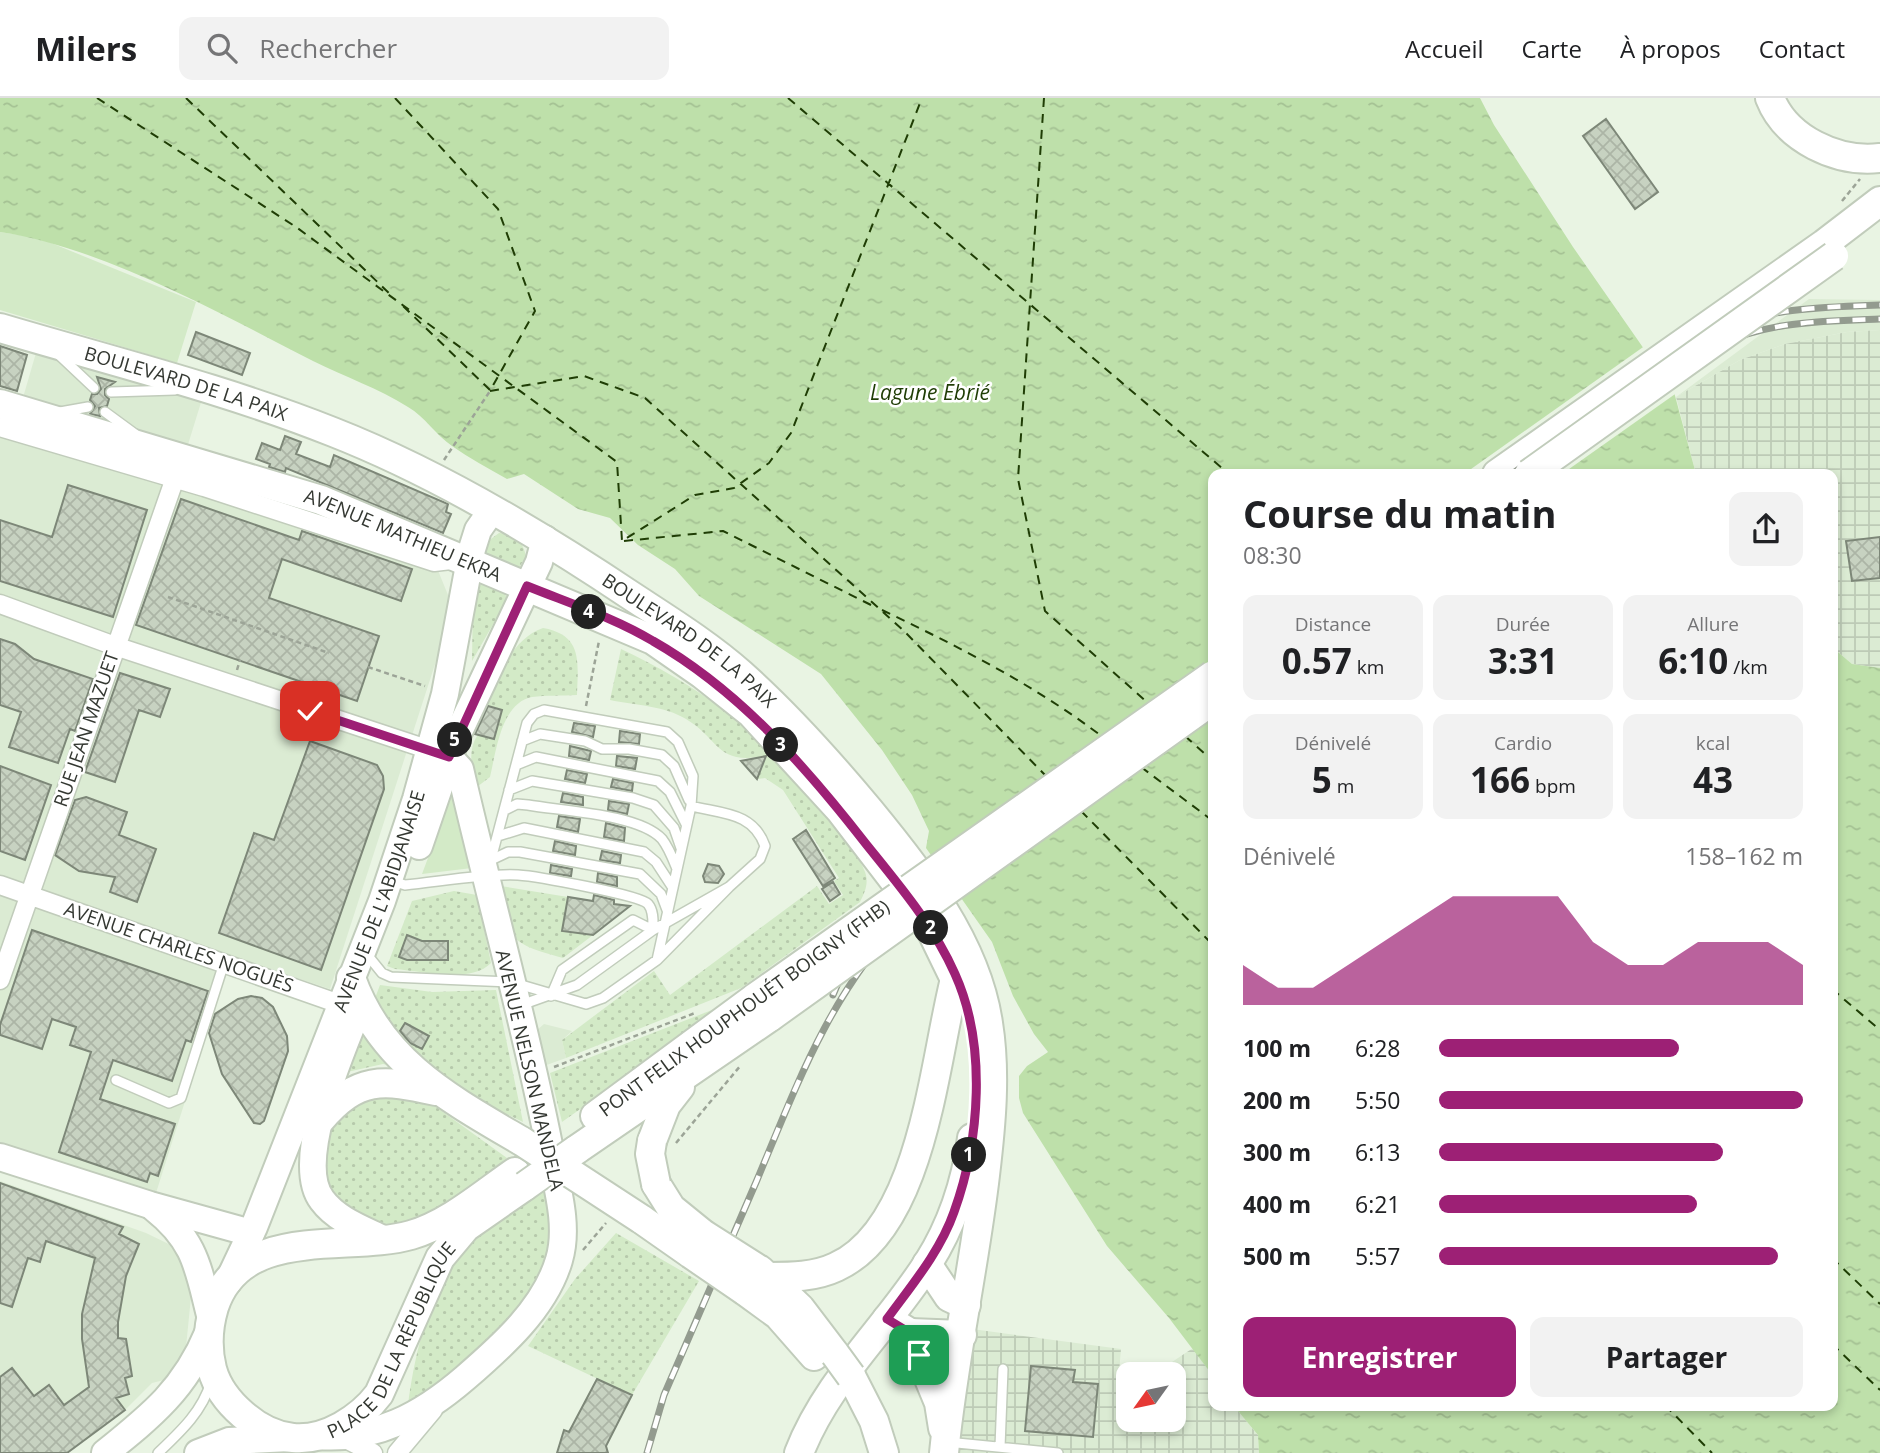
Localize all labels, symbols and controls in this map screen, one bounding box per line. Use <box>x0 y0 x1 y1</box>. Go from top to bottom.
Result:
search box <box>179 17 669 80</box>
text: Milers <box>35 26 137 71</box>
icon: search <box>203 29 241 67</box>
text: Rechercher <box>259 30 397 66</box>
text: Accueil <box>1405 32 1484 65</box>
text: Carte <box>1522 32 1582 65</box>
text: À propos <box>1620 32 1721 65</box>
text: Contact <box>1759 32 1845 65</box>
street label: BOULEVARD DE LA PAIX <box>81 340 291 427</box>
water label: Lagune Ébrié <box>870 378 991 406</box>
street label: AVENUE MATHIEU EKRA <box>301 483 506 588</box>
text: Course du matin <box>1243 487 1556 539</box>
button: share <box>1729 492 1803 566</box>
text: 08:30 <box>1243 539 1302 571</box>
street label: BOULEVARD DE LA PAIX <box>597 567 782 713</box>
pin: 4 <box>572 594 606 630</box>
text: 4 <box>583 598 594 624</box>
text: Distance <box>1295 611 1371 637</box>
text: Durée <box>1496 611 1550 637</box>
text: Allure <box>1687 611 1739 637</box>
text: 0.57 <box>1282 637 1352 684</box>
text: 3:31 <box>1488 637 1558 684</box>
text: 6:10 <box>1658 637 1728 684</box>
street label: RUE JEAN MAZUET <box>47 647 125 810</box>
text: km <box>1352 654 1384 680</box>
text: /km <box>1728 654 1768 680</box>
pin <box>280 681 340 741</box>
icon: check <box>291 692 329 730</box>
pin: 5 <box>438 722 472 758</box>
text: 5 <box>449 726 460 752</box>
pin: 3 <box>764 728 798 762</box>
text: Dénivelé <box>1295 730 1371 756</box>
text: Cardio <box>1494 730 1552 756</box>
text: kcal <box>1696 730 1730 756</box>
text: 3 <box>775 731 786 757</box>
text: 5 <box>1312 756 1332 803</box>
text: 166 <box>1470 756 1530 803</box>
text: 43 <box>1693 756 1733 803</box>
text: m <box>1332 773 1354 799</box>
text: bpm <box>1530 773 1576 799</box>
street label: AVENUE DE L'ABIDJANAISE <box>327 787 431 1016</box>
text: Dénivelé <box>1243 840 1336 872</box>
text: 158–162 m <box>1685 840 1803 872</box>
street label: PONT FELIX HOUPHOUÉT BOIGNY (FHB) <box>593 894 895 1122</box>
street label: AVENUE CHARLES NOGUÈS <box>61 896 297 998</box>
pin: 2 <box>914 910 948 946</box>
text: 2 <box>925 914 936 940</box>
street label: AVENUE NELSON MANDELA <box>490 947 570 1193</box>
text: 100 m <box>1243 1032 1311 1064</box>
text: 6:28 <box>1355 1032 1401 1064</box>
text: 200 m <box>1243 1084 1311 1116</box>
text: 5:50 <box>1355 1084 1401 1116</box>
text: 300 m <box>1243 1136 1311 1168</box>
text: 6:13 <box>1355 1136 1401 1168</box>
pin: 1 <box>951 1138 986 1172</box>
text: 1 <box>963 1141 974 1167</box>
text: 400 m <box>1243 1188 1311 1220</box>
text: 6:21 <box>1355 1188 1401 1220</box>
street label: PLACE DE LA RÉPUBLIQUE <box>323 1236 461 1444</box>
text: 500 m <box>1243 1240 1311 1272</box>
text: 5:57 <box>1355 1240 1401 1272</box>
button: Enregistrer <box>1243 1317 1516 1397</box>
button: Partager <box>1530 1317 1803 1397</box>
pin <box>889 1325 949 1385</box>
icon: arrive <box>900 1336 938 1374</box>
north arrow <box>1116 1362 1186 1432</box>
map controls <box>1116 1362 1186 1432</box>

